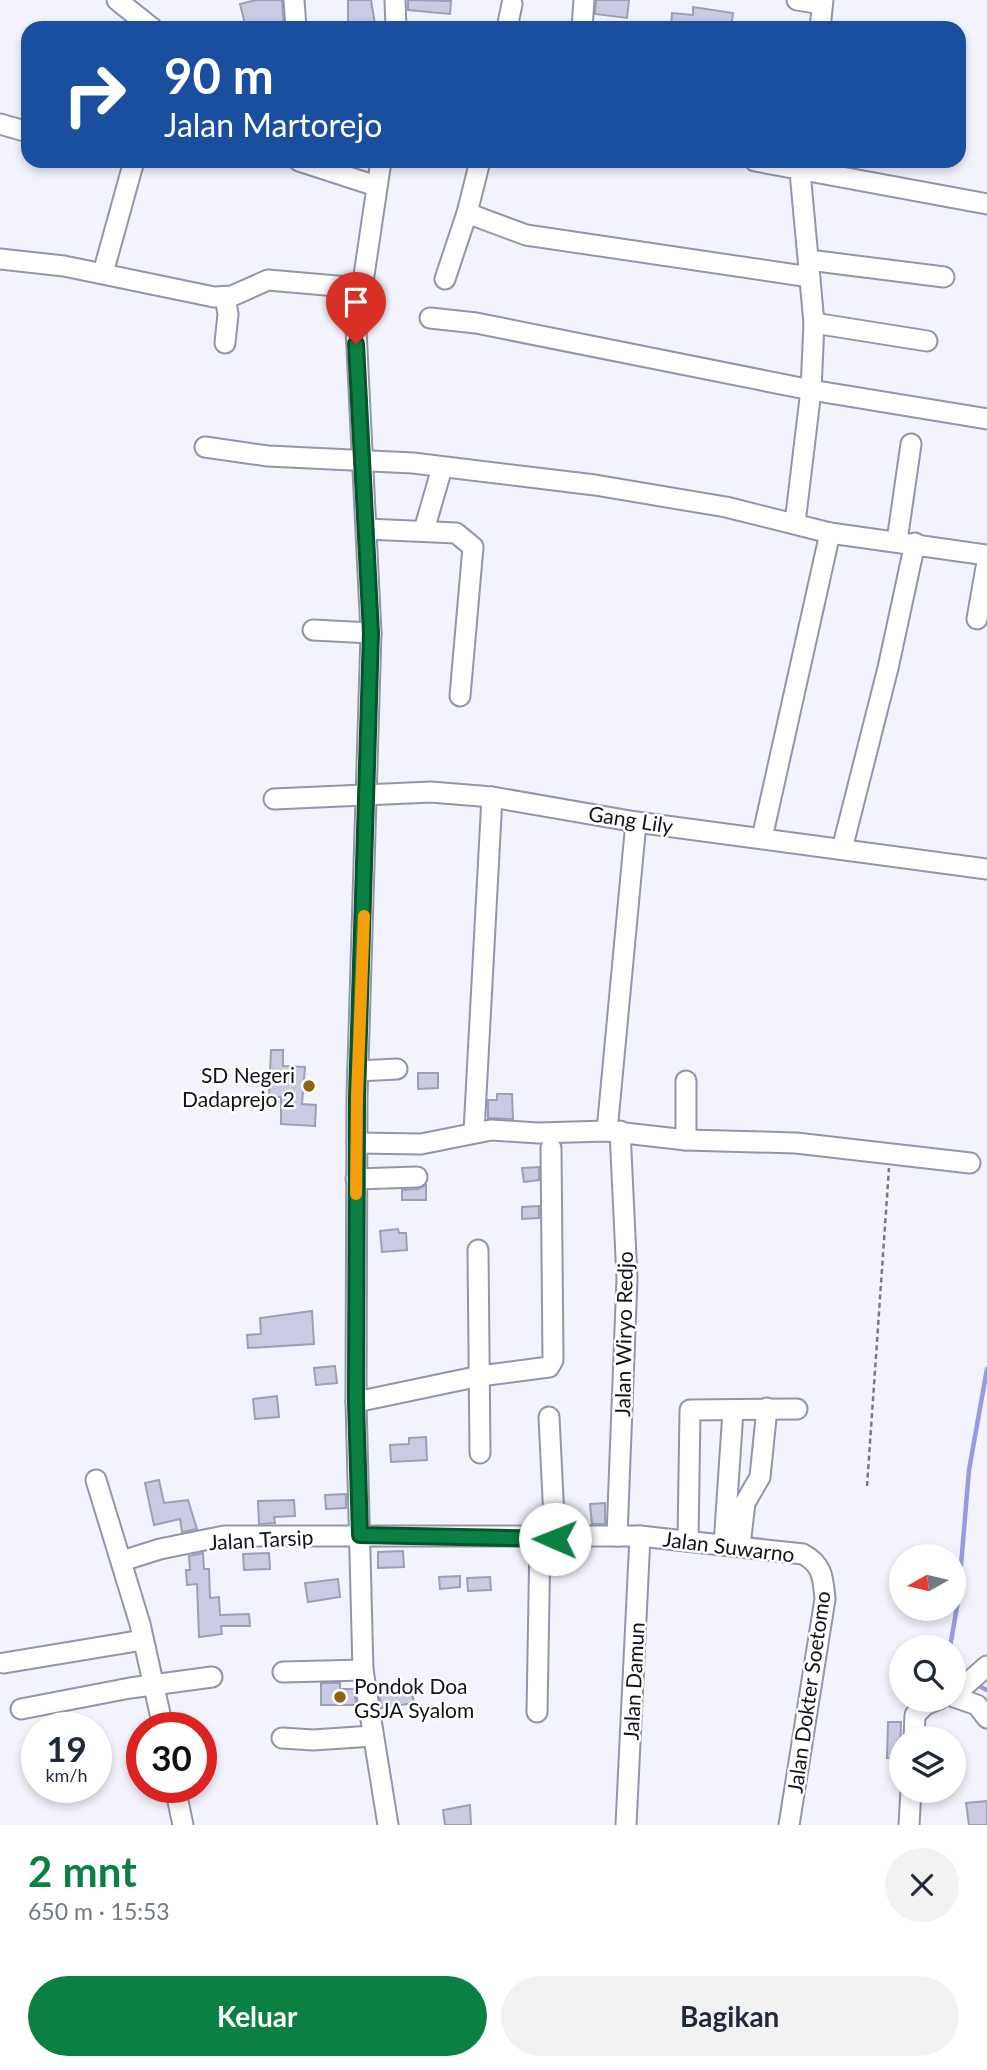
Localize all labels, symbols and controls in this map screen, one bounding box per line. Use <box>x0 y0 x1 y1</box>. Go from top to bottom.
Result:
text: 90 m <box>164 46 274 104</box>
icon: right <box>49 49 140 140</box>
text: Jalan Martorejo <box>164 105 382 144</box>
pin <box>326 272 386 344</box>
icon: arrive <box>337 283 375 321</box>
street label: Gang Lily <box>587 800 675 838</box>
place label: SD Negeri Dadaprejo 2 <box>182 1062 295 1111</box>
marker: SD Negeri Dadaprejo 2 <box>301 1078 317 1094</box>
street label: Jalan Wiryo Redjo <box>609 1251 637 1417</box>
position arrow <box>518 1502 592 1576</box>
street label: Jalan Tarsip <box>208 1524 314 1554</box>
street label: Jalan Suwarno <box>662 1526 796 1566</box>
north arrow <box>889 1544 966 1620</box>
map controls <box>889 1544 966 1803</box>
street label: Jalan Dokter Soetomo <box>781 1589 835 1795</box>
street label: Jalan Damun <box>617 1621 649 1741</box>
button: search <box>889 1635 966 1712</box>
place label: Pondok Doa GSJA Syalom <box>354 1673 474 1722</box>
marker: Pondok Doa GSJA Syalom <box>332 1689 348 1705</box>
speed limit sign: 30 <box>126 1712 217 1803</box>
button: layers <box>889 1726 966 1803</box>
text: 19 <box>46 1727 87 1769</box>
text: km/h <box>45 1764 88 1786</box>
text: 2 mnt <box>28 1846 137 1896</box>
button: close <box>885 1848 959 1922</box>
text: 650 m · 15:53 <box>28 1897 170 1925</box>
button: Keluar <box>28 1976 487 2056</box>
button: Bagikan <box>501 1976 959 2056</box>

